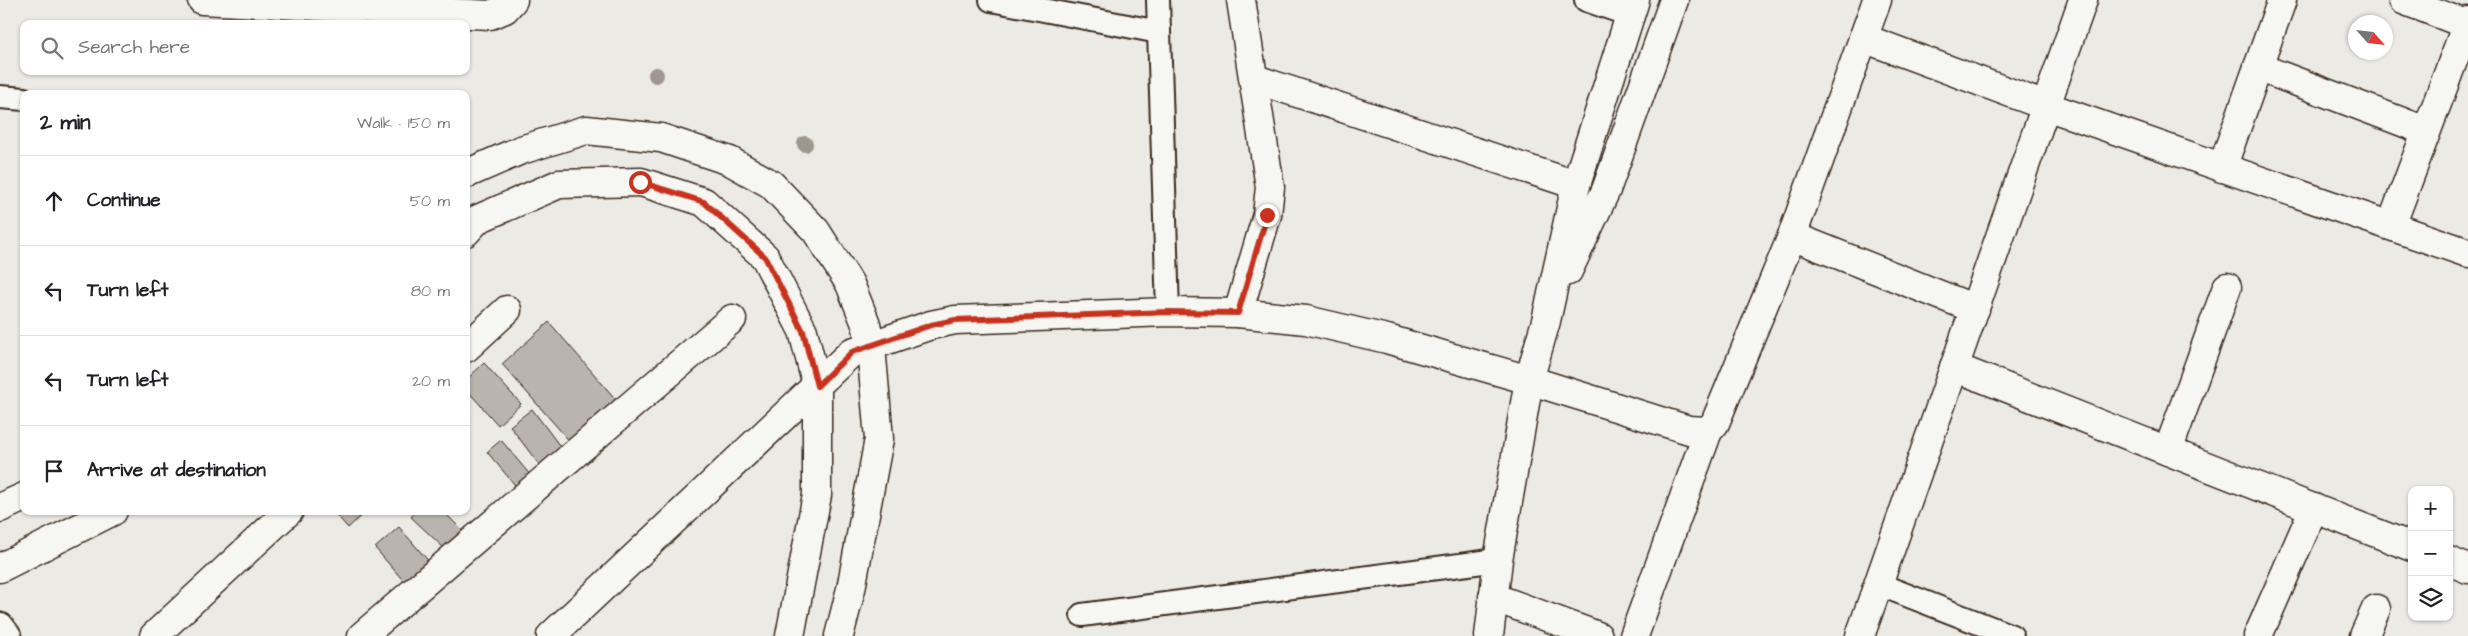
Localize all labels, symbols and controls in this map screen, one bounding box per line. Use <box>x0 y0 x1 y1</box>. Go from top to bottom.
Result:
north arrow <box>2348 15 2393 60</box>
search box <box>20 20 470 75</box>
icon: search <box>38 34 66 62</box>
text: Search here <box>78 34 190 61</box>
text: 2 min <box>40 108 90 137</box>
text: Walk · 150 m <box>357 112 450 134</box>
route start <box>629 171 652 194</box>
icon: ahead <box>40 187 68 215</box>
text: Continue <box>87 187 161 214</box>
text: 50 m <box>410 190 450 212</box>
route end <box>1256 204 1279 227</box>
icon: left <box>40 277 68 305</box>
text: Turn left <box>87 277 168 304</box>
text: 80 m <box>411 280 450 302</box>
icon: left <box>40 367 68 395</box>
text: Turn left <box>87 367 168 394</box>
text: 20 m <box>412 370 450 392</box>
icon: arrive <box>40 457 68 485</box>
text: Arrive at destination <box>87 457 266 484</box>
map controls <box>2408 486 2453 621</box>
button: + <box>2408 486 2453 531</box>
button: − <box>2408 531 2453 576</box>
button: layers <box>2408 576 2453 621</box>

